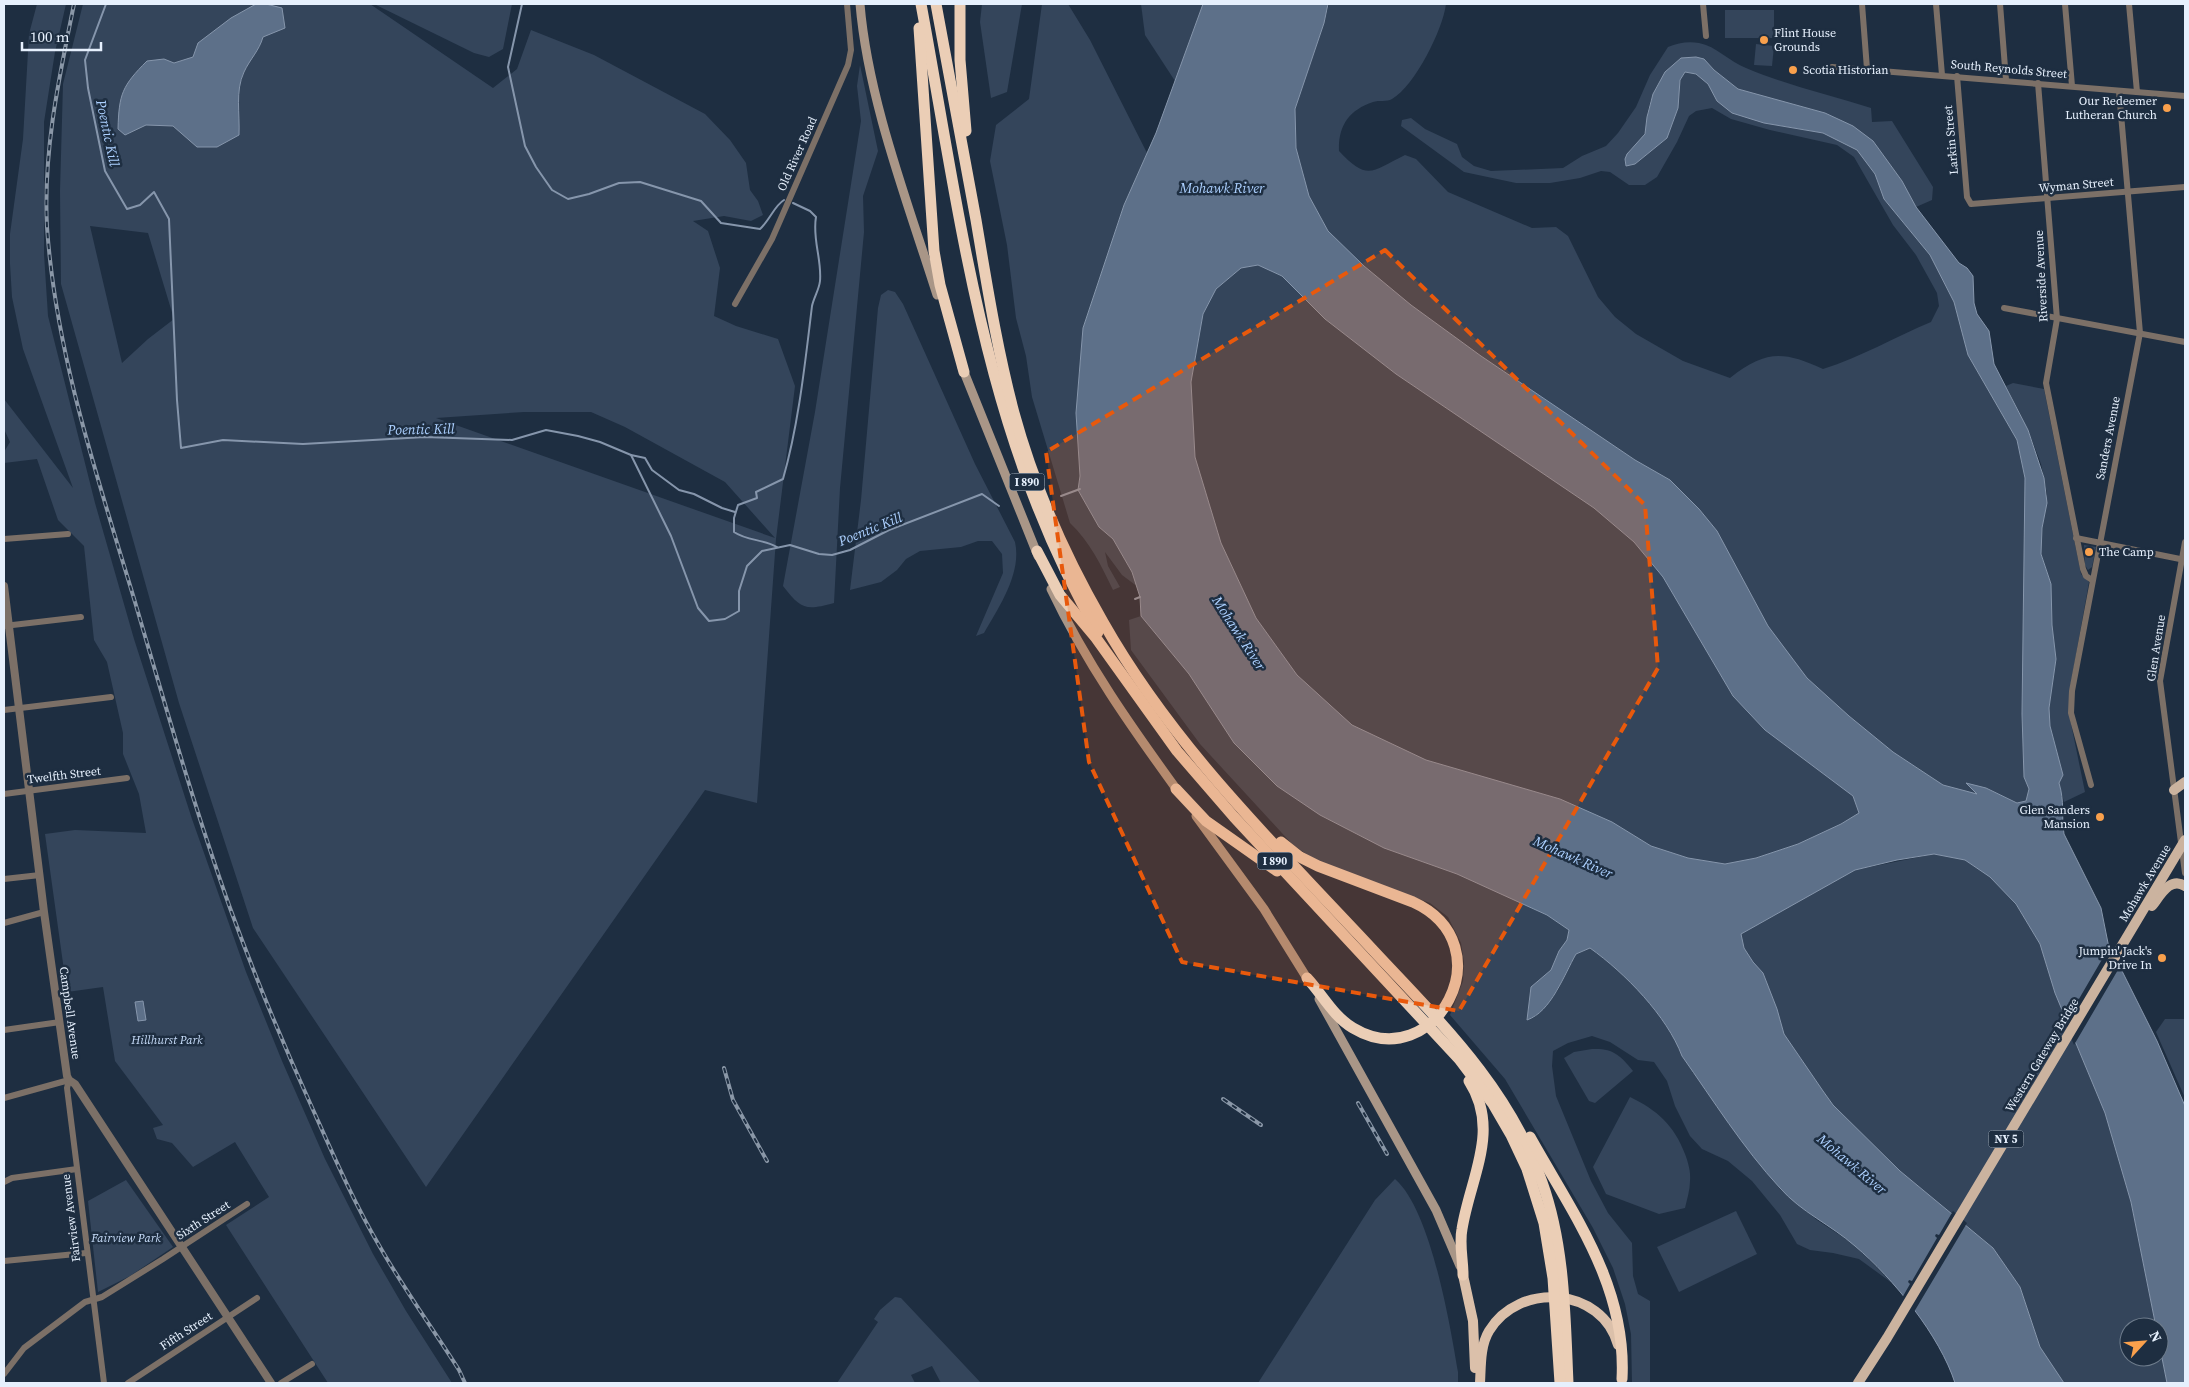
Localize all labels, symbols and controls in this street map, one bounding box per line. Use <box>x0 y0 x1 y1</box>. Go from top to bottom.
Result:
scale bar <box>22 20 101 52</box>
place label: Flint House Grounds <box>1774 25 1836 55</box>
text: 100 m <box>30 26 70 47</box>
marker: Flint House Grounds <box>1758 34 1770 46</box>
street label: South Reynolds Street <box>1950 56 2068 82</box>
place label: Scotia Historian <box>1803 62 1889 78</box>
marker: Scotia Historian <box>1787 64 1799 76</box>
place label: Our Redeemer Lutheran Church <box>2065 93 2157 123</box>
water label: Poentic Kill <box>91 97 125 168</box>
marker: Our Redeemer Lutheran Church <box>2161 102 2173 114</box>
street label: Larkin Street <box>1940 105 1962 175</box>
street label: Old River Road <box>773 114 821 194</box>
street label: Wyman Street <box>2038 174 2114 196</box>
water label: Mohawk River <box>1179 178 1265 198</box>
street label: Riverside Avenue <box>2031 230 2051 322</box>
street label: Sanders Avenue <box>2092 395 2124 481</box>
water label: Poentic Kill <box>386 418 455 440</box>
road number: I 890 <box>1010 474 1044 491</box>
water label: Poentic Kill <box>834 507 905 551</box>
place label: The Camp <box>2099 544 2154 560</box>
marker: The Camp <box>2083 546 2095 558</box>
water label: Mohawk River <box>1207 591 1271 674</box>
street label: Glen Avenue <box>2143 613 2169 683</box>
street label: Twelfth Street <box>26 763 102 787</box>
place label: Glen Sanders Mansion <box>2019 802 2090 832</box>
marker: Glen Sanders Mansion <box>2094 811 2106 823</box>
water label: Mohawk River <box>1529 830 1616 884</box>
street label: Mohawk Avenue <box>2116 841 2174 925</box>
road number: I 890 <box>1258 852 1292 869</box>
place label: Jumpin' Jack's Drive In <box>2077 943 2152 973</box>
marker: Jumpin' Jack's Drive In <box>2156 952 2168 964</box>
street label: Campbell Avenue <box>56 966 84 1060</box>
street label: Western Gateway Bridge <box>2002 995 2082 1115</box>
park label: Hillhurst Park <box>130 1032 203 1048</box>
water label: Mohawk River <box>1812 1128 1891 1199</box>
road number: NY 5 <box>1988 1130 2024 1148</box>
street label: Fairview Avenue <box>58 1173 84 1263</box>
street label: Sixth Street <box>173 1197 233 1243</box>
park label: Fairview Park <box>90 1230 161 1246</box>
street label: Fifth Street <box>157 1308 215 1354</box>
north arrow <box>2119 1317 2169 1367</box>
text: N <box>2144 1327 2167 1345</box>

